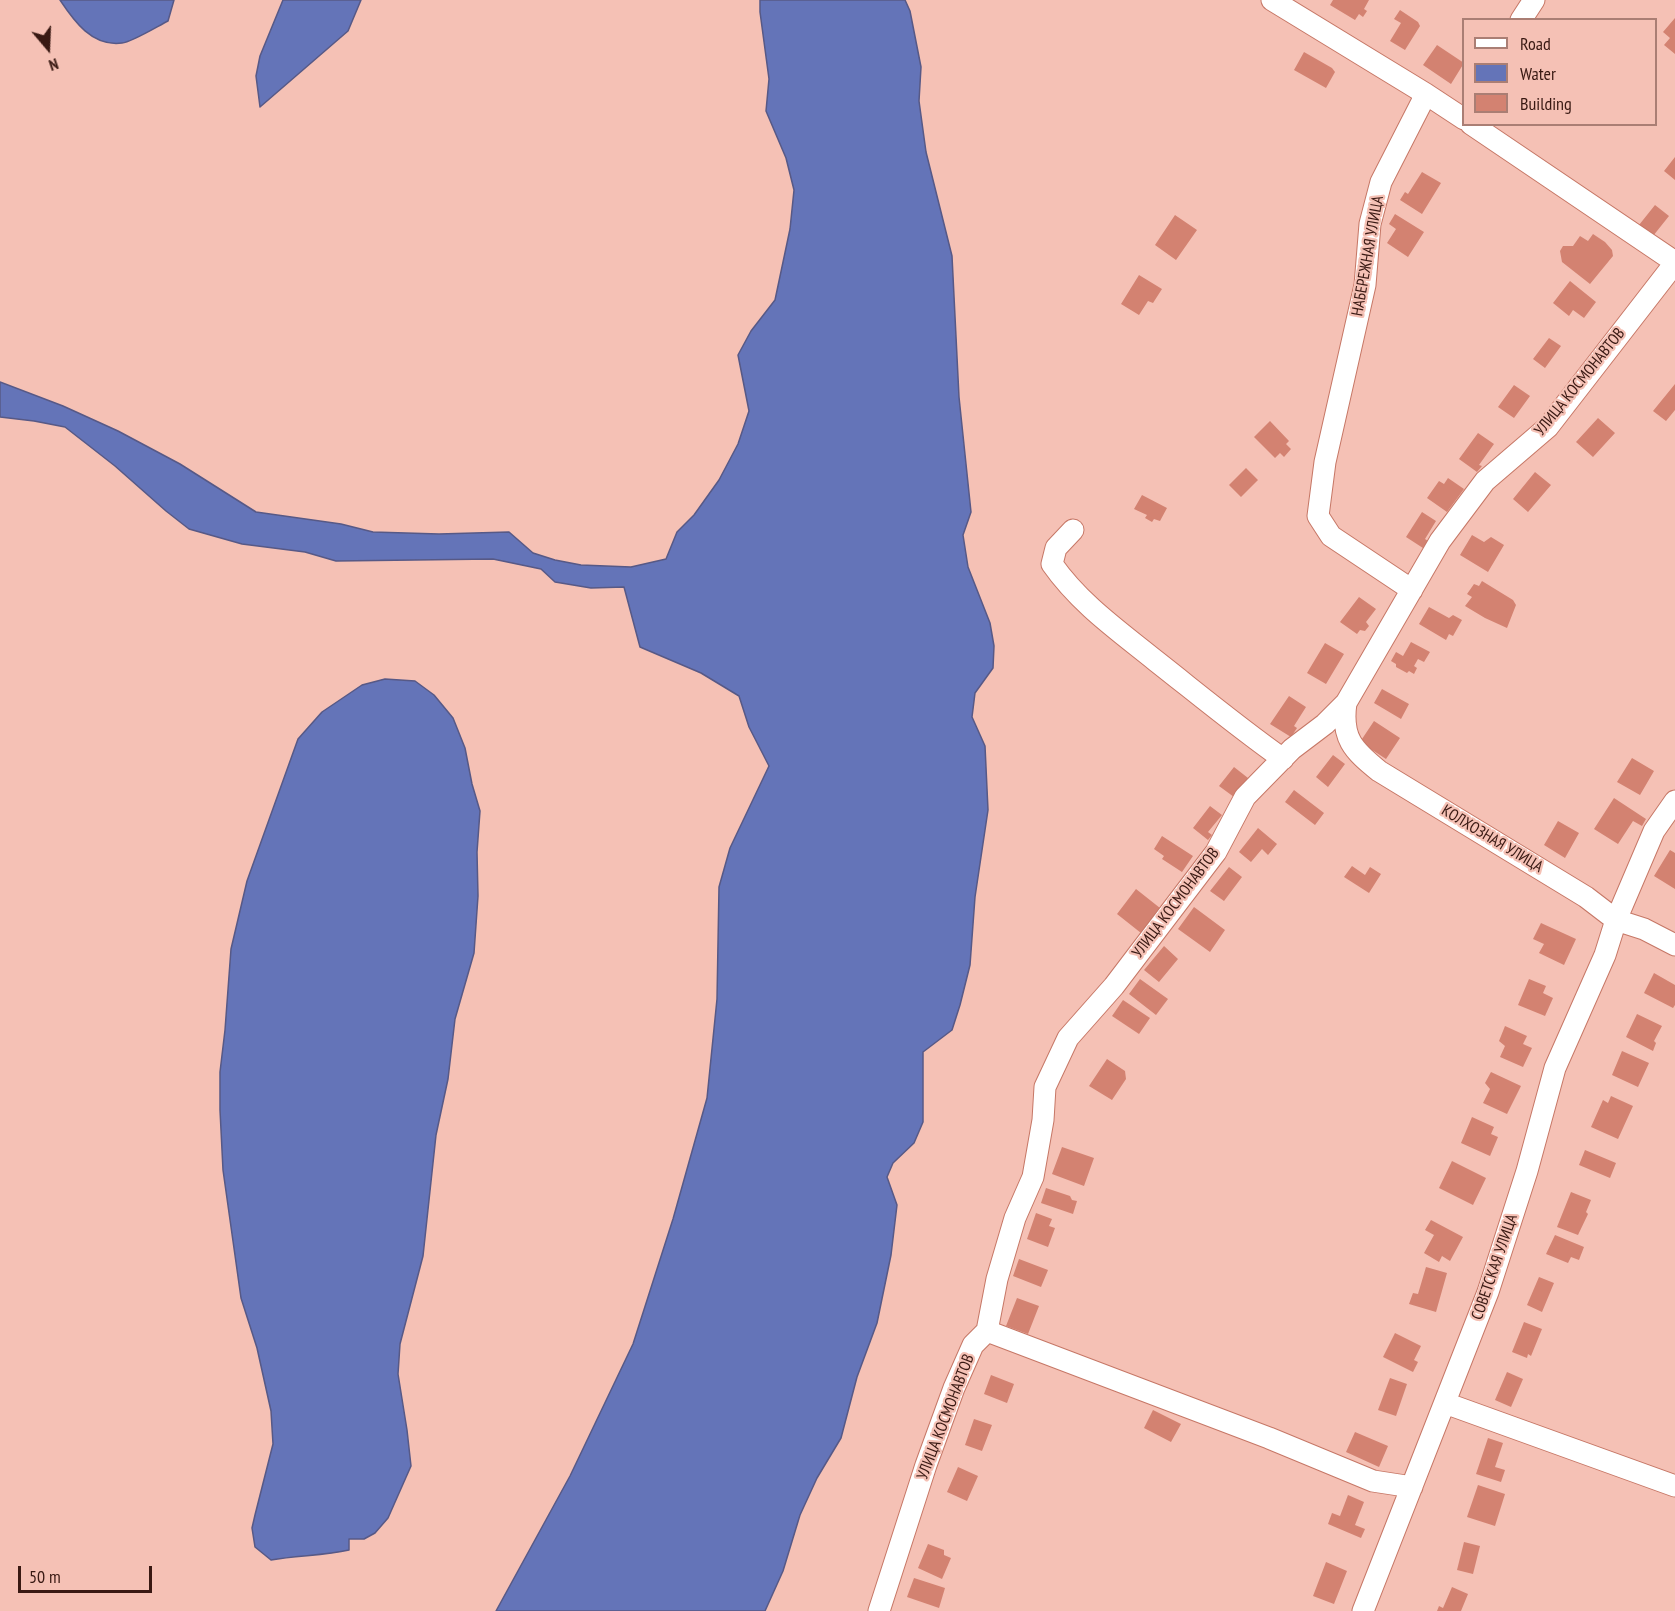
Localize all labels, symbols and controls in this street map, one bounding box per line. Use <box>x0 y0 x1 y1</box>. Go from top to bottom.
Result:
north arrow <box>18 18 78 78</box>
legend <box>1462 18 1657 126</box>
text: Road <box>1520 32 1551 55</box>
text: N <box>47 54 61 76</box>
text: Water <box>1520 62 1556 85</box>
text: Building <box>1520 92 1572 115</box>
street label: НАБЕРЕЖНАЯ УЛИЦА <box>1348 194 1388 318</box>
street label: УЛИЦА КОСМОНАВТОВ <box>1531 324 1629 440</box>
street label: КОЛХОЗНАЯ УЛИЦА <box>1438 801 1546 877</box>
street label: УЛИЦА КОСМОНАВТОВ <box>1128 844 1224 962</box>
street label: СОВЕТСКАЯ УЛИЦА <box>1468 1212 1522 1322</box>
street label: УЛИЦА КОСМОНАВТОВ <box>913 1352 979 1482</box>
scale bar <box>21 1554 154 1592</box>
text: 50 m <box>29 1565 61 1588</box>

